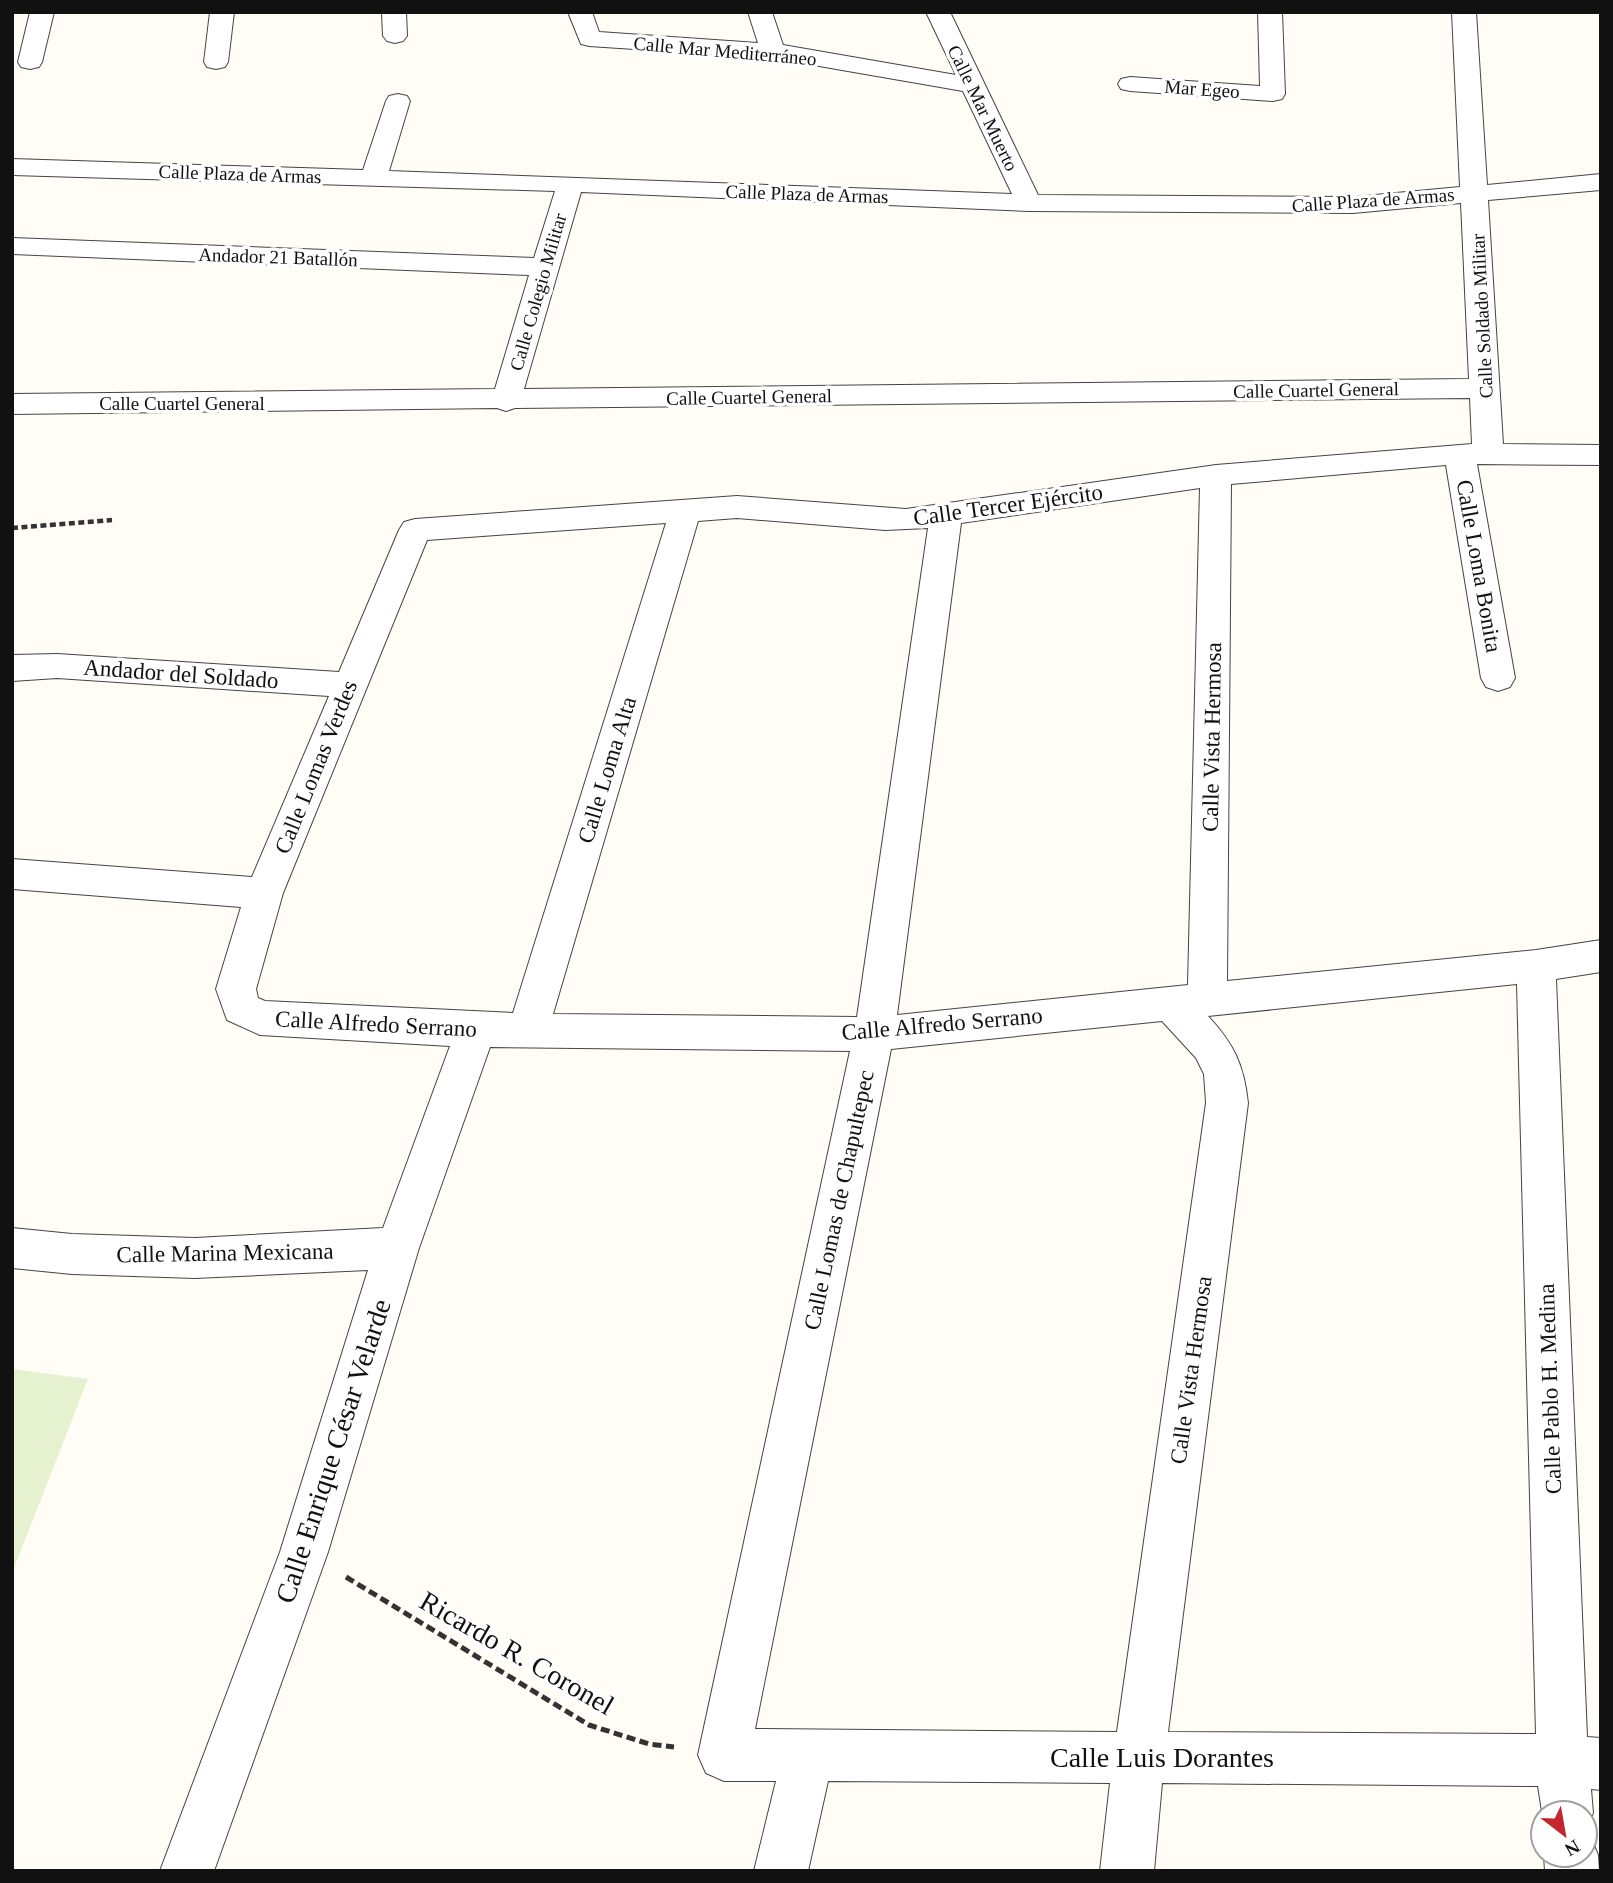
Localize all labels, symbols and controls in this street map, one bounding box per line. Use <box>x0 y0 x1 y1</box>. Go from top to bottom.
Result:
street label: Calle Mar Mediterráneo <box>633 33 817 69</box>
street label: Calle Mar Muerto <box>943 42 1023 174</box>
street label: Mar Egeo <box>1164 76 1240 102</box>
street label: Calle Plaza de Armas <box>158 161 322 187</box>
street label: Calle Plaza de Armas <box>725 181 889 207</box>
street label: Calle Plaza de Armas <box>1291 184 1455 216</box>
street label: Calle Colegio Militar <box>506 210 571 373</box>
street label: Calle Soldado Militar <box>1467 233 1497 399</box>
street label: Andador 21 Batallón <box>198 244 358 270</box>
street label: Calle Cuartel General <box>1233 378 1399 402</box>
street label: Calle Cuartel General <box>666 385 832 409</box>
street label: Calle Cuartel General <box>99 393 265 414</box>
street label: Calle Loma Bonita <box>1451 478 1507 654</box>
street label: Calle Tercer Ejército <box>912 479 1104 531</box>
street label: Calle Vista Hermosa <box>1198 642 1226 832</box>
street label: Andador del Soldado <box>83 655 279 693</box>
street label: Calle Lomas Verdes <box>270 677 362 857</box>
street label: Calle Loma Alta <box>573 694 641 846</box>
street label: Calle Alfredo Serrano <box>840 1003 1044 1045</box>
street label: Calle Alfredo Serrano <box>275 1006 477 1042</box>
street label: Calle Lomas de Chapultepec <box>799 1068 879 1332</box>
street label: Calle Marina Mexicana <box>116 1239 334 1267</box>
street label: Calle Vista Hermosa <box>1165 1274 1217 1466</box>
street label: Calle Pablo H. Medina <box>1534 1283 1566 1495</box>
street label: Calle Enrique César Velarde <box>269 1295 397 1607</box>
street label: Ricardo R. Coronel <box>415 1585 620 1721</box>
street label: Calle Luis Dorantes <box>1050 1742 1274 1773</box>
north arrow <box>1529 1799 1599 1869</box>
text: N <box>1561 1836 1584 1861</box>

